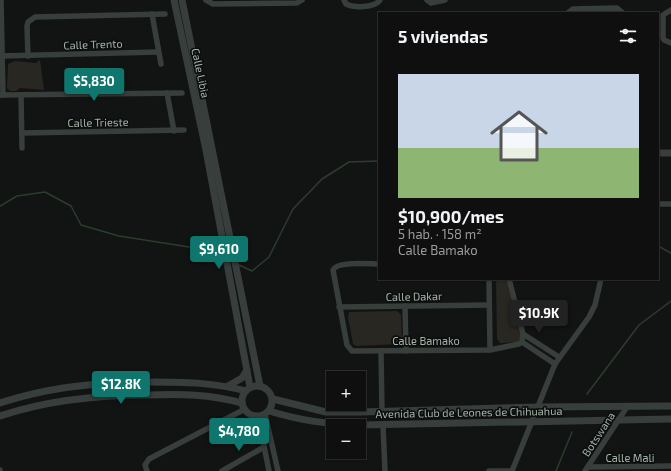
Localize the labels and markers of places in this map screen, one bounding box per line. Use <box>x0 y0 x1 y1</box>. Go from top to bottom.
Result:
pin: $5,830 <box>61 68 127 102</box>
pin: $9,610 <box>186 236 252 270</box>
pin: $10.9K <box>506 300 572 334</box>
pin: $12.8K <box>88 371 154 405</box>
pin: $4,780 <box>206 418 272 452</box>

